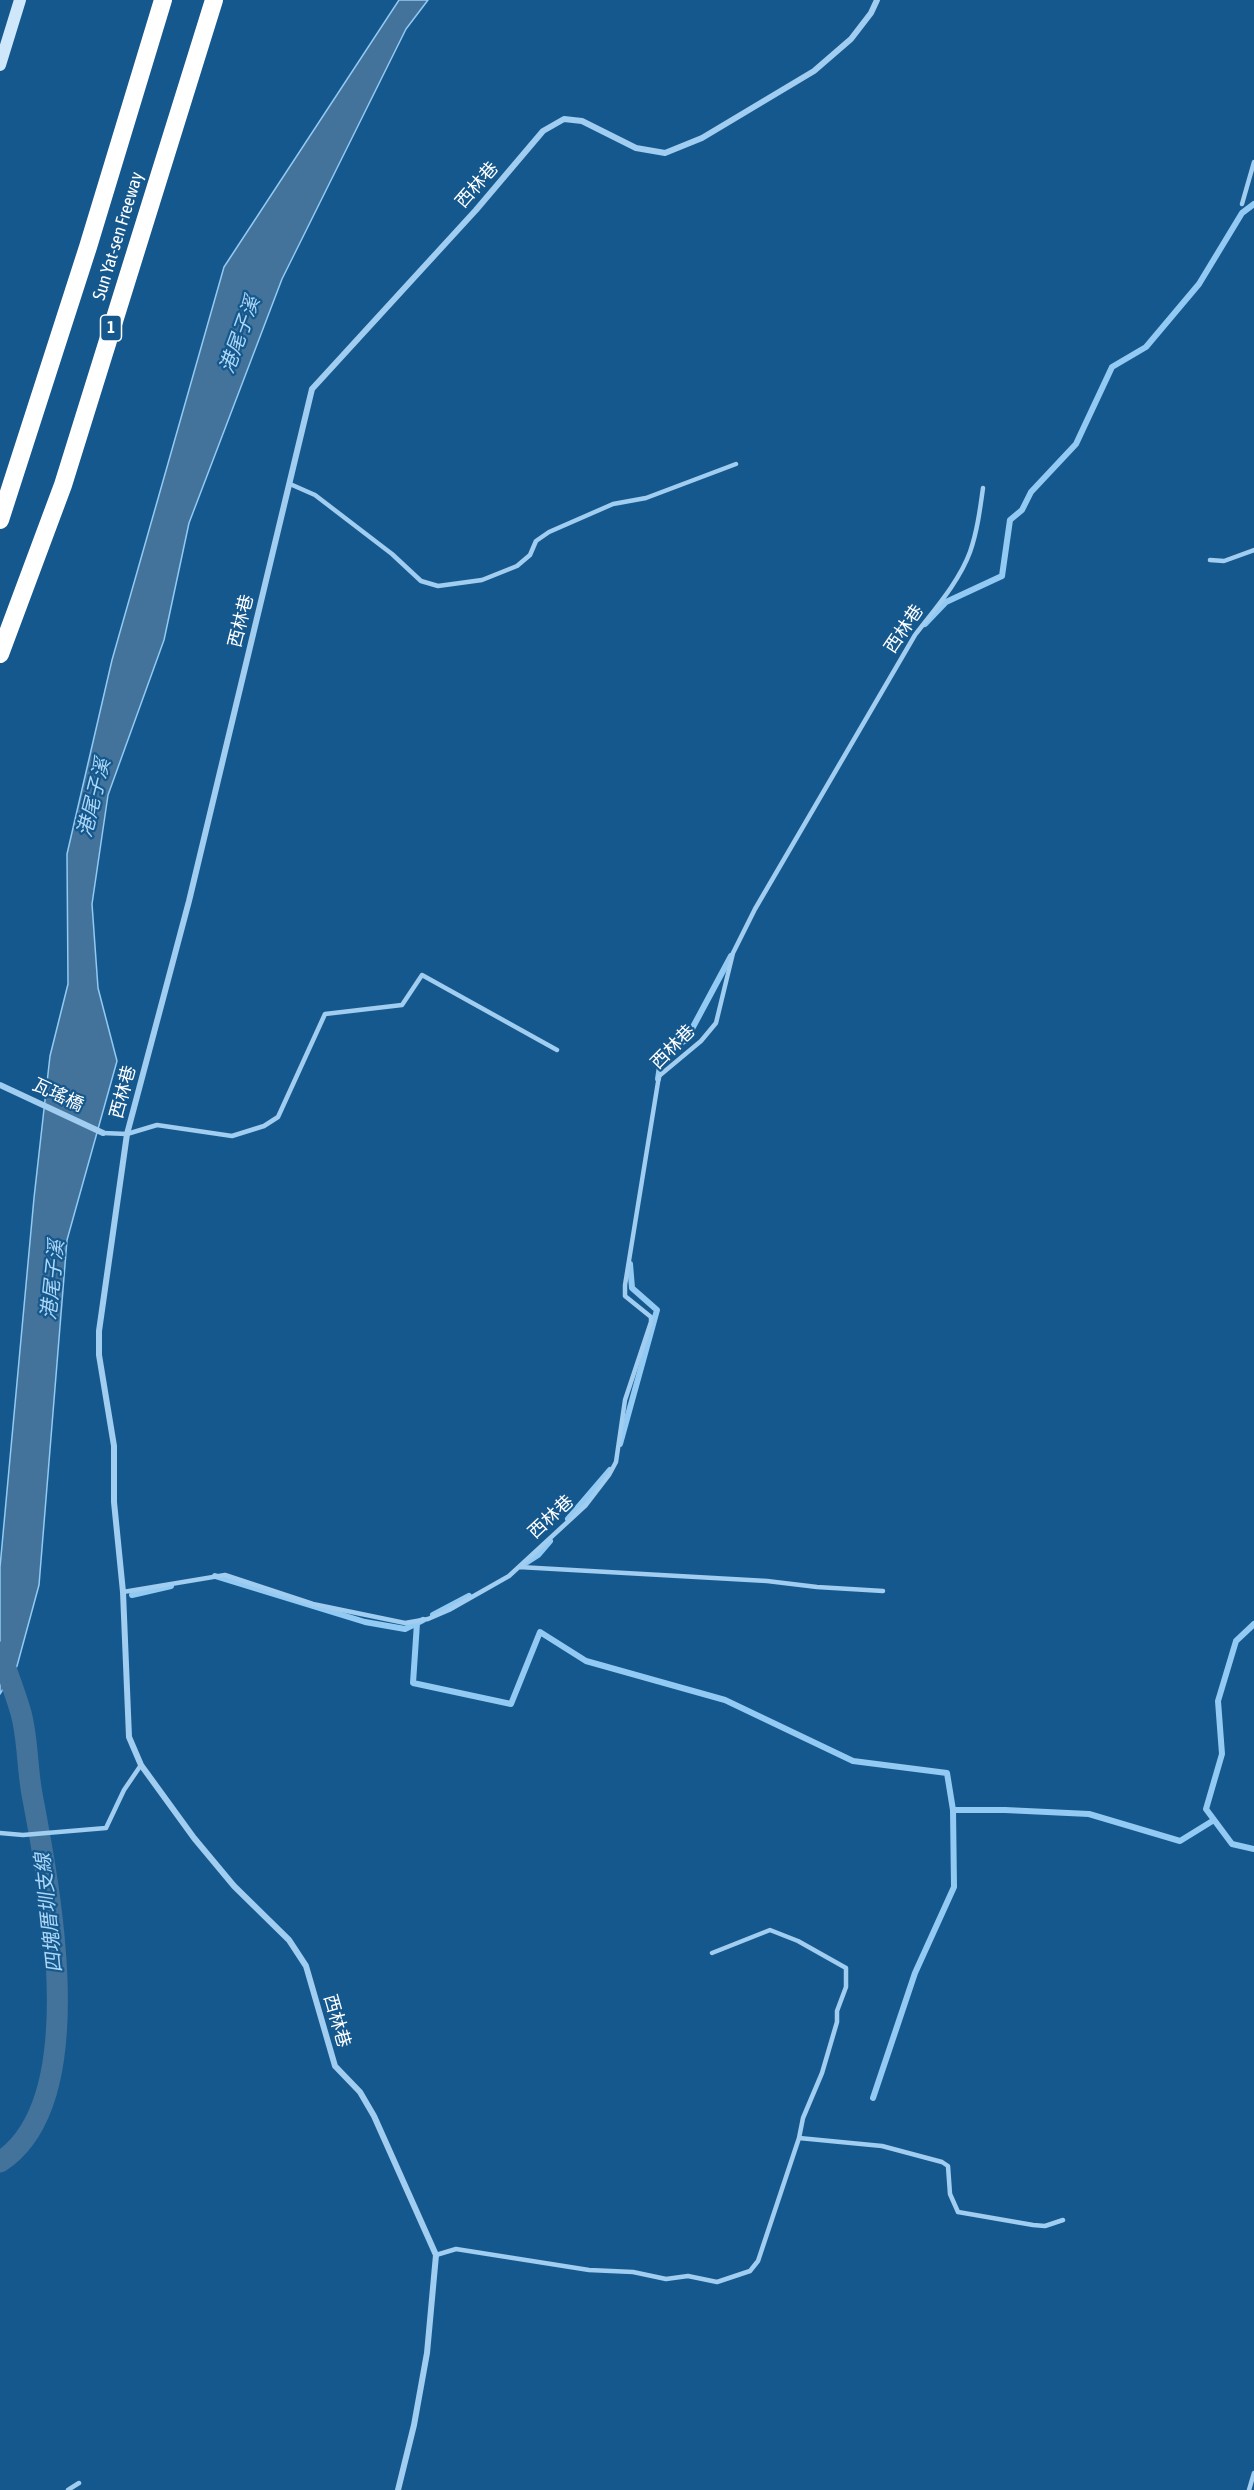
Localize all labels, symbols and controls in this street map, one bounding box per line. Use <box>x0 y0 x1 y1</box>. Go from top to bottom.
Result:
street label: 西林巷 <box>451 158 503 212</box>
street label: Sun Yat-sen Freeway <box>88 169 148 303</box>
water label: 港尾子溪 <box>215 293 265 377</box>
road number: 1 <box>100 315 122 341</box>
street label: 西林巷 <box>224 592 258 650</box>
street label: 西林巷 <box>880 601 928 657</box>
water label: 港尾子溪 <box>73 756 115 840</box>
street label: 西林巷 <box>646 1020 700 1074</box>
street label: 西林巷 <box>106 1063 140 1121</box>
street label: 瓦瑤橋 <box>29 1074 87 1116</box>
water label: 港尾子溪 <box>37 1239 69 1321</box>
street label: 西林巷 <box>524 1491 578 1543</box>
water label: 四塊厝圳支線 <box>31 1852 67 1974</box>
street label: 西林巷 <box>319 1992 355 2050</box>

